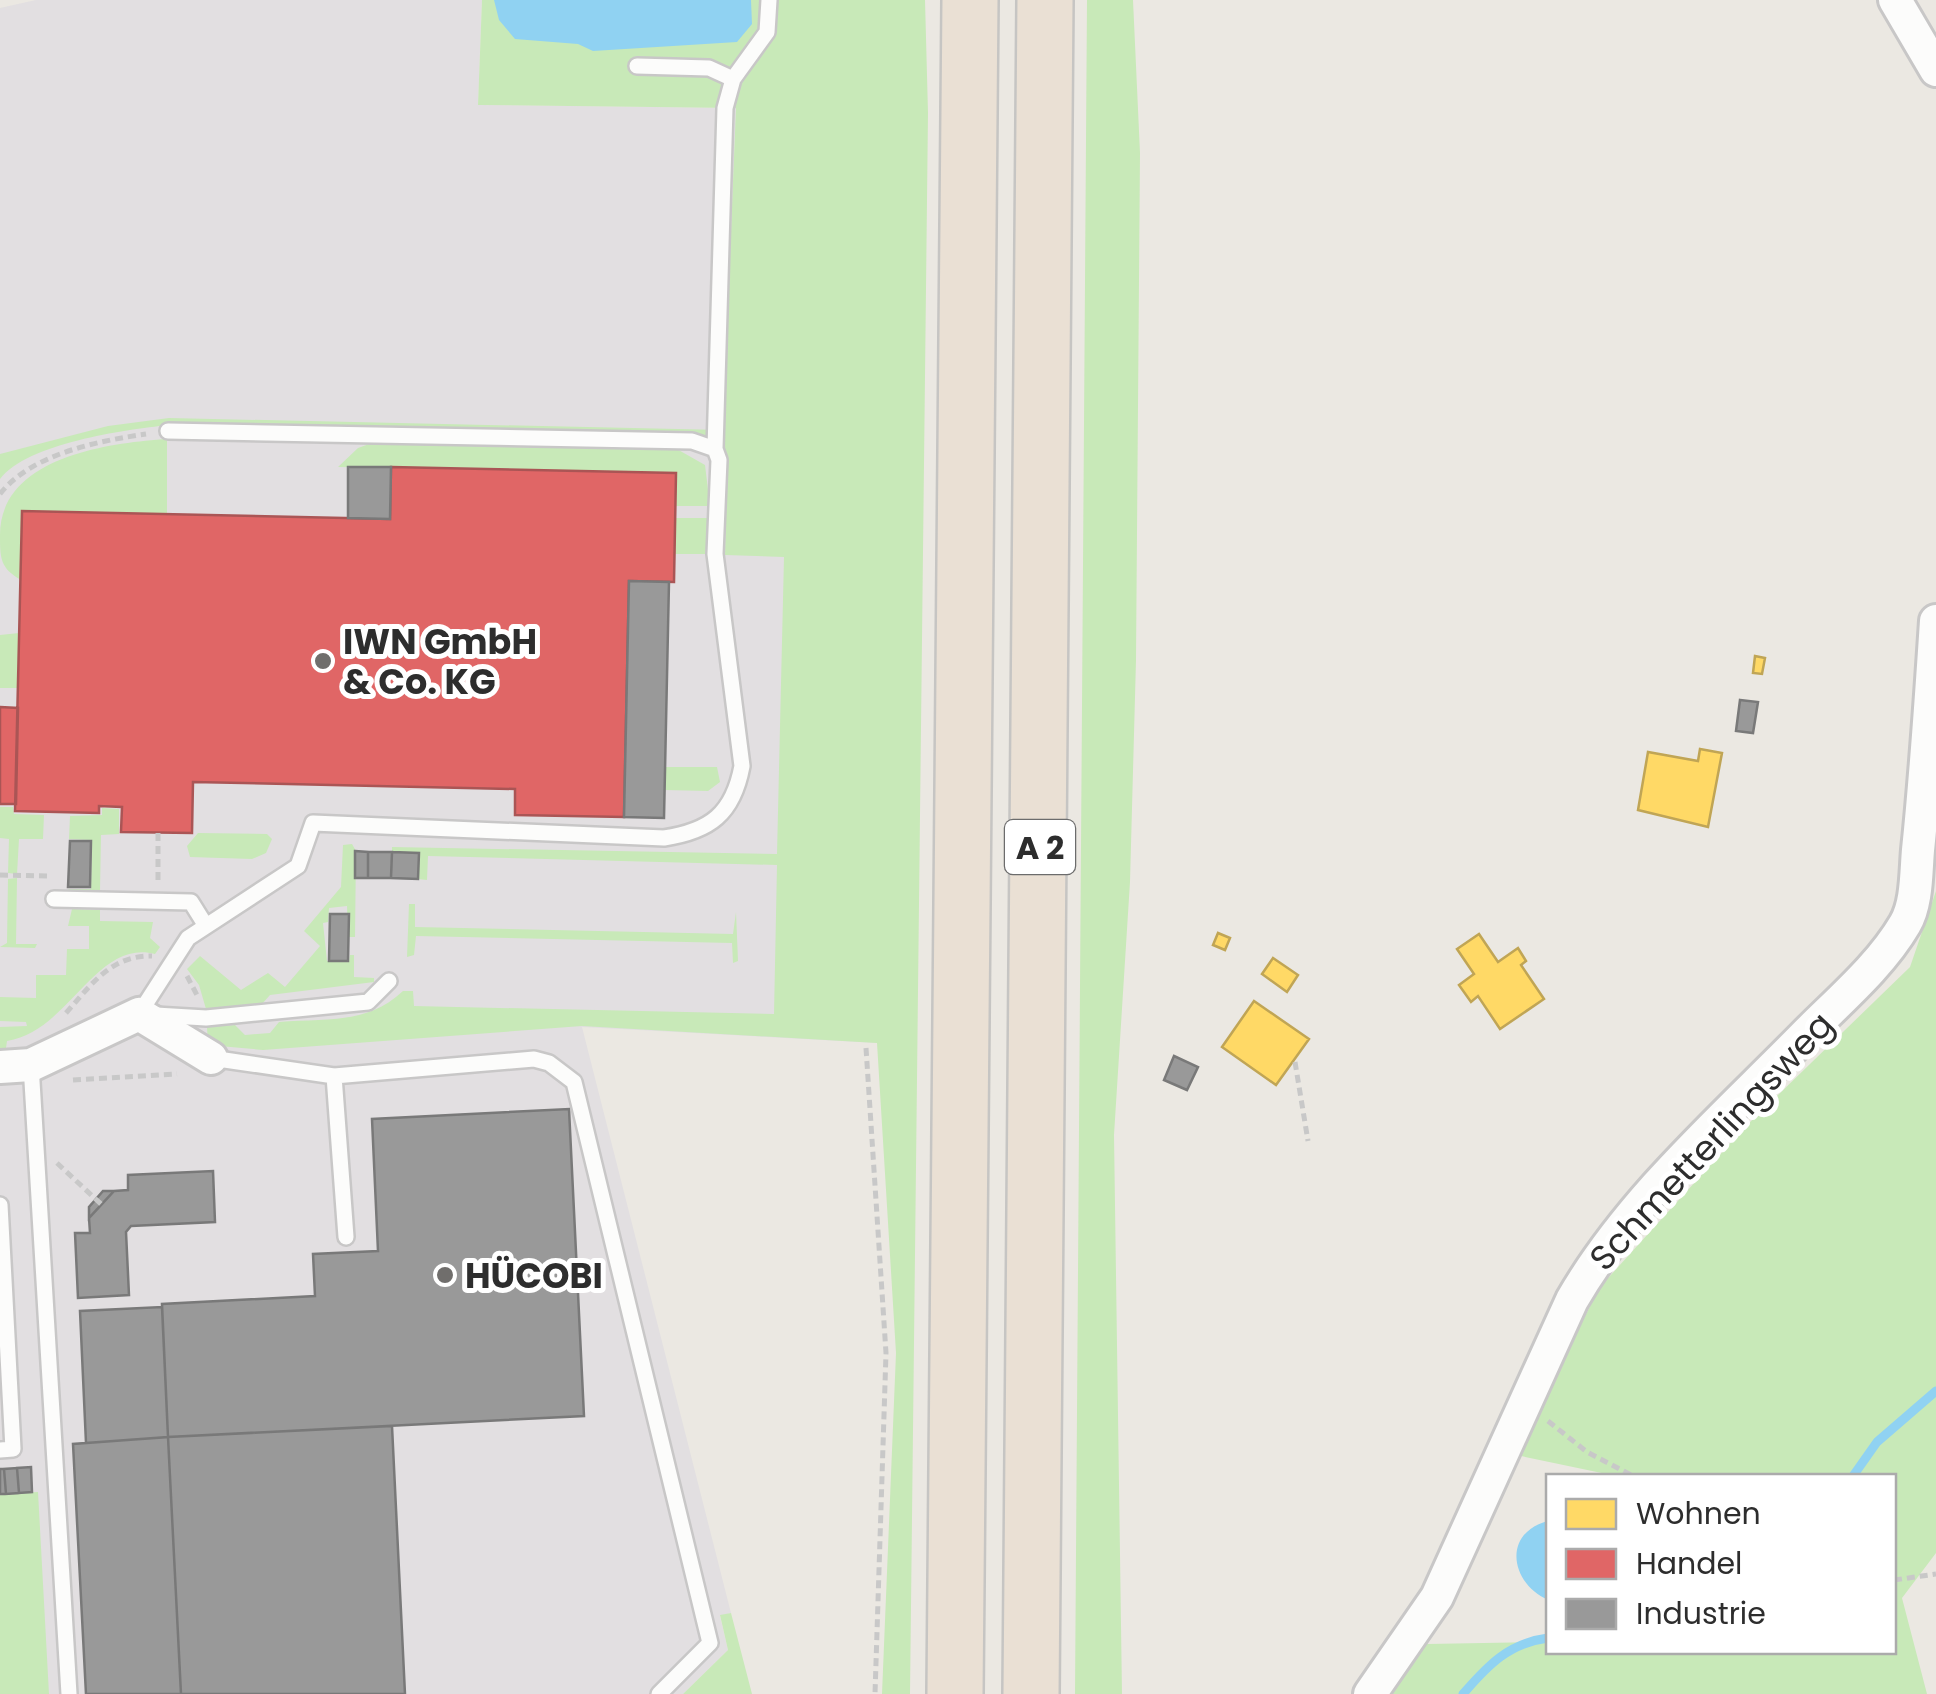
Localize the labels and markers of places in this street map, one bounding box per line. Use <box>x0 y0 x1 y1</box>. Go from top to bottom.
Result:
place label: IWN GmbH & Co. KG <box>343 617 537 706</box>
marker: IWN GmbH & Co. KG <box>312 650 334 672</box>
place label: HÜCOBI <box>465 1251 603 1300</box>
marker: HÜCOBI <box>434 1264 456 1286</box>

